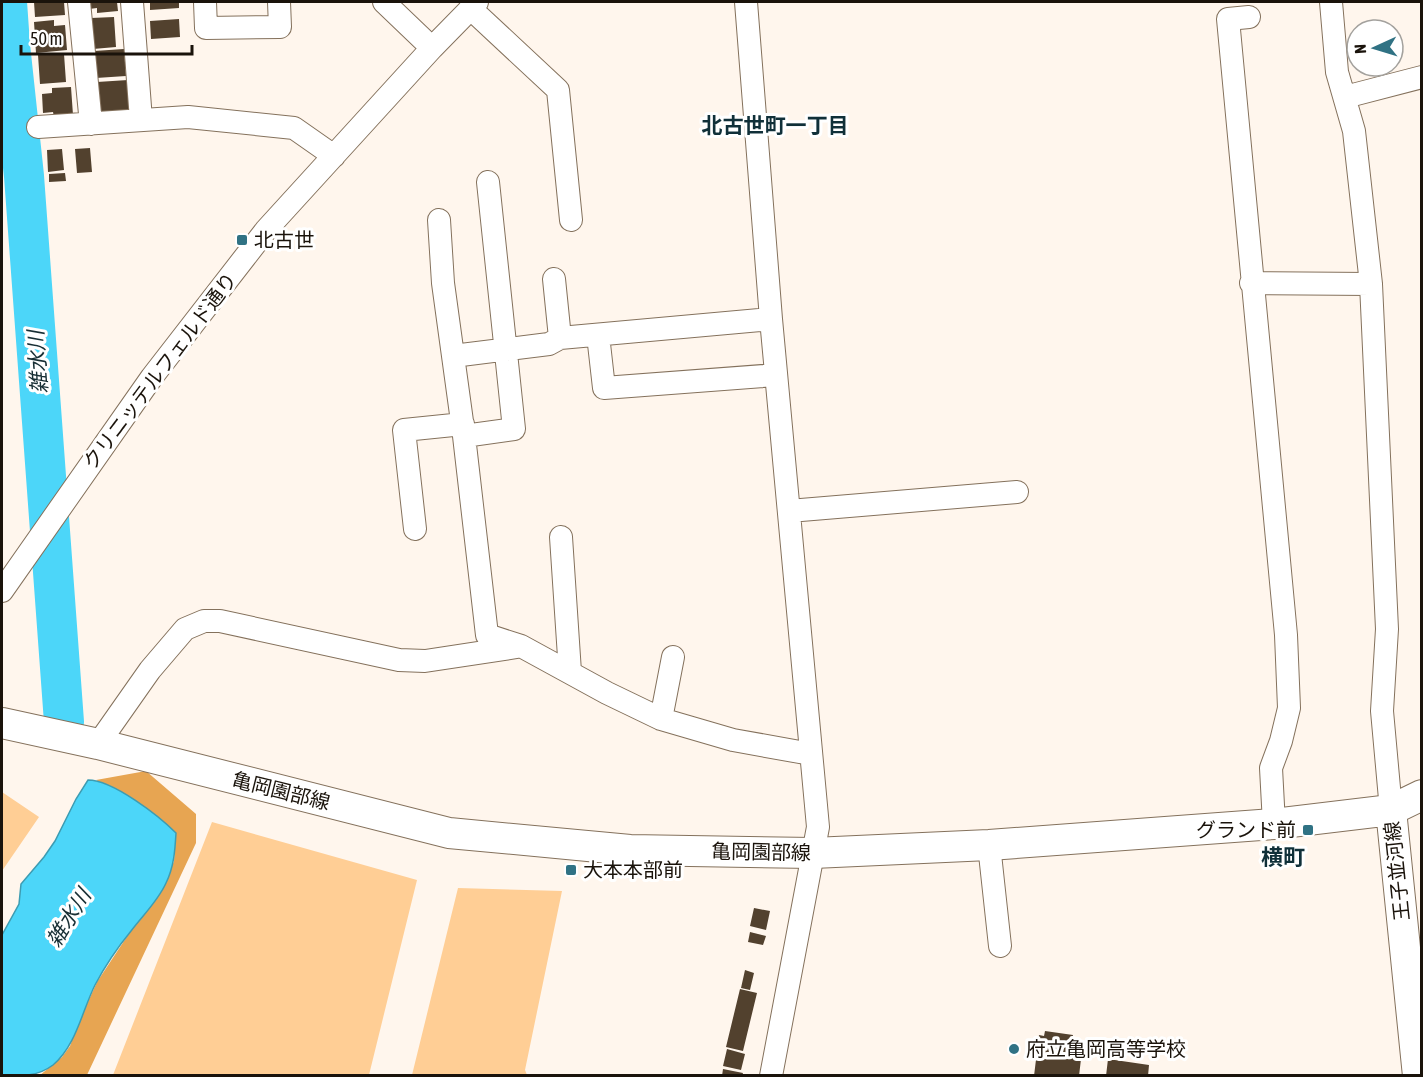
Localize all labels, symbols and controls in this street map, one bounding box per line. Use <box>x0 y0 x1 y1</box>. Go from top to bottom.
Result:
scale bar <box>21 18 192 56</box>
north arrow <box>1345 18 1405 78</box>
text: 50 m <box>30 28 62 49</box>
text: N <box>1351 44 1369 54</box>
district label: 北古世町一丁目 <box>702 113 849 137</box>
place label: 北古世 <box>254 228 314 251</box>
marker: 北古世 <box>235 233 249 247</box>
street label: クリニッテルフェルド通り <box>78 268 241 473</box>
water label: 雑水川 <box>23 328 51 394</box>
street label: 亀岡園部線 <box>230 767 332 814</box>
place label: グランド前 <box>1196 818 1296 841</box>
street label: 王子並河線 <box>1380 820 1413 922</box>
marker: グランド前 <box>1301 823 1315 837</box>
street label: 亀岡園部線 <box>711 839 811 864</box>
district label: 横町 <box>1261 844 1305 870</box>
place label: 大本本部前 <box>583 858 683 881</box>
marker: 大本本部前 <box>564 863 578 877</box>
water label: 雑水川 <box>41 883 96 951</box>
place label: 府立亀岡高等学校 <box>1026 1037 1186 1060</box>
marker: 府立亀岡高等学校 <box>1007 1042 1021 1056</box>

